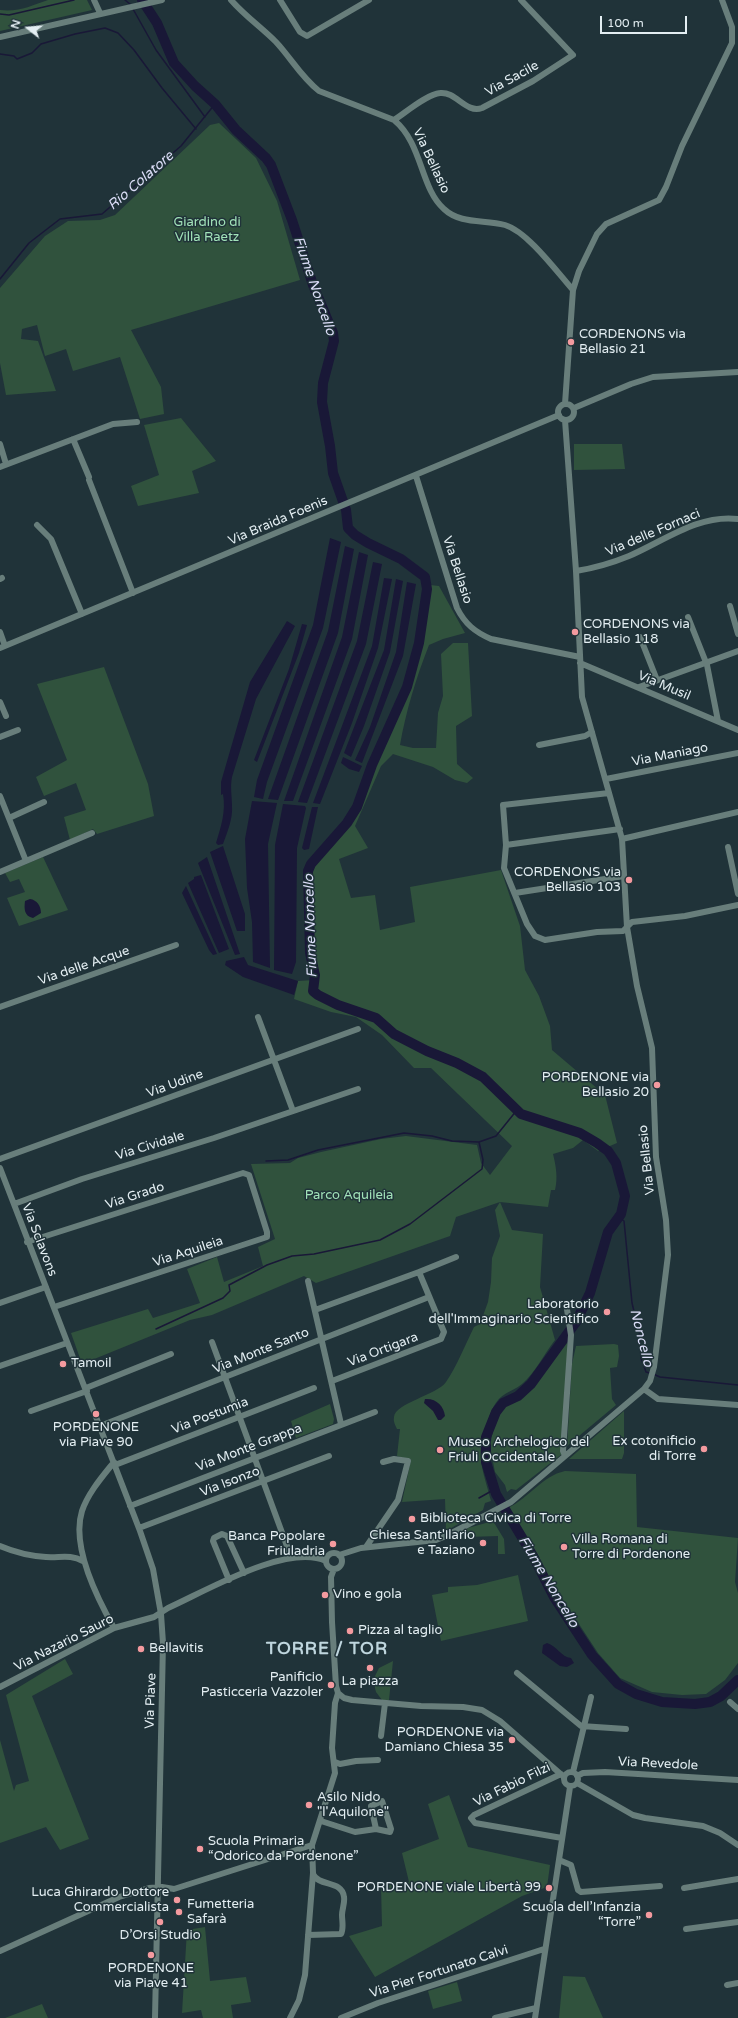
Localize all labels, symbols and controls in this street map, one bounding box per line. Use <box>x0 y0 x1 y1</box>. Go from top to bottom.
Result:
north arrow <box>8 8 48 48</box>
scale bar <box>602 8 689 34</box>
text: 100 m <box>607 16 644 30</box>
text: N <box>9 18 24 30</box>
street label: Via Sacile <box>482 58 542 100</box>
street label: Via Bellasio <box>409 126 453 196</box>
water label: Rio Colatore <box>105 148 177 214</box>
park label: Giardino di Villa Raetz <box>173 215 241 246</box>
water label: Fiume Noncello <box>289 234 339 338</box>
place label: CORDENONS via Bellasio 21 <box>579 327 686 358</box>
marker: CORDENONS via Bellasio 21 <box>566 337 576 347</box>
street label: Via Braida Foenis <box>226 493 330 549</box>
street label: Via delle Fornaci <box>603 506 703 560</box>
street label: Via Bellasio <box>439 534 475 606</box>
place label: CORDENONS via Bellasio 118 <box>583 617 690 648</box>
marker: CORDENONS via Bellasio 118 <box>570 627 580 637</box>
street label: Via Musil <box>635 668 693 704</box>
street label: Via Maniago <box>631 740 709 770</box>
place label: CORDENONS via Bellasio 103 <box>514 865 621 896</box>
water label: Fiume Noncello <box>301 874 321 978</box>
marker: CORDENONS via Bellasio 103 <box>624 875 634 885</box>
street label: Via delle Acque <box>36 943 132 989</box>
street label: Via Udine <box>145 1067 205 1101</box>
place label: PORDENONE via Bellasio 20 <box>542 1070 649 1101</box>
marker: PORDENONE via Bellasio 20 <box>652 1080 662 1090</box>
street label: Via Bellasio <box>636 1124 658 1196</box>
street label: Via Cividale <box>114 1128 186 1164</box>
street label: Via Grado <box>104 1179 166 1213</box>
park label: Parco Aquileia <box>305 1188 393 1204</box>
street label: Via Sclavons <box>18 1201 60 1279</box>
street label: Via Aquileia <box>151 1233 225 1271</box>
place label: Laboratorio dell'Immaginario Scientifico <box>429 1297 599 1328</box>
marker: Laboratorio dell'Immaginario Scientifico <box>602 1307 612 1317</box>
water label: Noncello <box>626 1307 656 1369</box>
street label: Via Monte Santo <box>211 1325 311 1377</box>
street label: Via Ortigara <box>346 1329 420 1371</box>
place label: Tamoil <box>71 1356 111 1372</box>
marker: Tamoil <box>58 1359 68 1369</box>
street label: Via Postumia <box>169 1394 251 1438</box>
marker: PORDENONE via Piave 90 <box>91 1409 101 1419</box>
place label: PORDENONE via Piave 90 <box>53 1420 139 1451</box>
street label: Via Monte Grappa <box>194 1421 304 1475</box>
place label: Ex cotonificio di Torre <box>612 1434 696 1465</box>
place label: Museo Archelogico del Friuli Occidentale <box>448 1435 589 1466</box>
marker: Ex cotonificio di Torre <box>699 1444 709 1454</box>
marker: Museo Archelogico del Friuli Occidentale <box>435 1445 445 1455</box>
street label: Via Isonzo <box>198 1463 262 1501</box>
place label: Biblioteca Civica di Torre <box>420 1511 571 1527</box>
marker: Biblioteca Civica di Torre <box>407 1514 417 1524</box>
place label: Chiesa Sant'Ilario e Taziano <box>369 1528 475 1559</box>
place label: Banca Popolare Friuladria <box>228 1529 325 1560</box>
place label: Villa Romana di Torre di Pordenone <box>572 1532 690 1563</box>
water label: Fiume Noncello <box>514 1533 582 1631</box>
marker: Chiesa Sant'Ilario e Taziano <box>478 1538 488 1548</box>
marker: Banca Popolare Friuladria <box>328 1539 338 1549</box>
marker: Villa Romana di Torre di Pordenone <box>559 1542 569 1552</box>
place label: Vino e gola <box>333 1587 402 1603</box>
marker: Vino e gola <box>320 1590 330 1600</box>
street label: Via Nazario Sauro <box>12 1611 116 1675</box>
place label: Pizza al taglio <box>358 1623 442 1639</box>
marker: Pizza al taglio <box>345 1626 355 1636</box>
district label: TORRE / TOR <box>266 1640 388 1660</box>
place label: Bellavitis <box>149 1641 204 1657</box>
marker: Bellavitis <box>136 1644 146 1654</box>
marker: La piazza <box>365 1663 375 1673</box>
place label: Panificio Pasticceria Vazzoler <box>201 1670 323 1701</box>
street label: Via Piave <box>142 1673 160 1729</box>
place label: La piazza <box>341 1674 399 1690</box>
marker: Panificio Pasticceria Vazzoler <box>326 1680 336 1690</box>
place label: PORDENONE via Damiano Chiesa 35 <box>385 1725 504 1756</box>
marker: PORDENONE via Damiano Chiesa 35 <box>507 1735 517 1745</box>
street label: Via Revedole <box>618 1754 698 1774</box>
street label: Via Fabio Filzi <box>471 1760 553 1810</box>
place label: Asilo Nido "l'Aquilone" <box>317 1790 389 1821</box>
marker: Asilo Nido "l'Aquilone" <box>304 1800 314 1810</box>
place label: Scuola Primaria “Odorico da Pordenone” <box>208 1834 359 1865</box>
marker: Scuola Primaria “Odorico da Pordenone” <box>195 1844 205 1854</box>
place label: PORDENONE viale Libertà 99 <box>357 1880 541 1896</box>
marker: PORDENONE viale Libertà 99 <box>544 1883 554 1893</box>
place label: Luca Ghirardo Dottore Commercialista <box>31 1885 169 1916</box>
marker: Luca Ghirardo Dottore Commercialista <box>172 1895 182 1905</box>
place label: Fumetteria Safarà <box>187 1897 254 1928</box>
place label: Scuola dell’Infanzia “Torre” <box>523 1900 641 1931</box>
marker: Fumetteria Safarà <box>174 1907 184 1917</box>
marker: Scuola dell’Infanzia “Torre” <box>644 1910 654 1920</box>
marker: D’Orsi Studio <box>155 1917 165 1927</box>
place label: D’Orsi Studio <box>119 1928 201 1944</box>
street label: Via Pier Fortunato Calvi <box>368 1942 510 2002</box>
marker: PORDENONE via Piave 41 <box>146 1950 156 1960</box>
place label: PORDENONE via Piave 41 <box>108 1961 194 1992</box>

